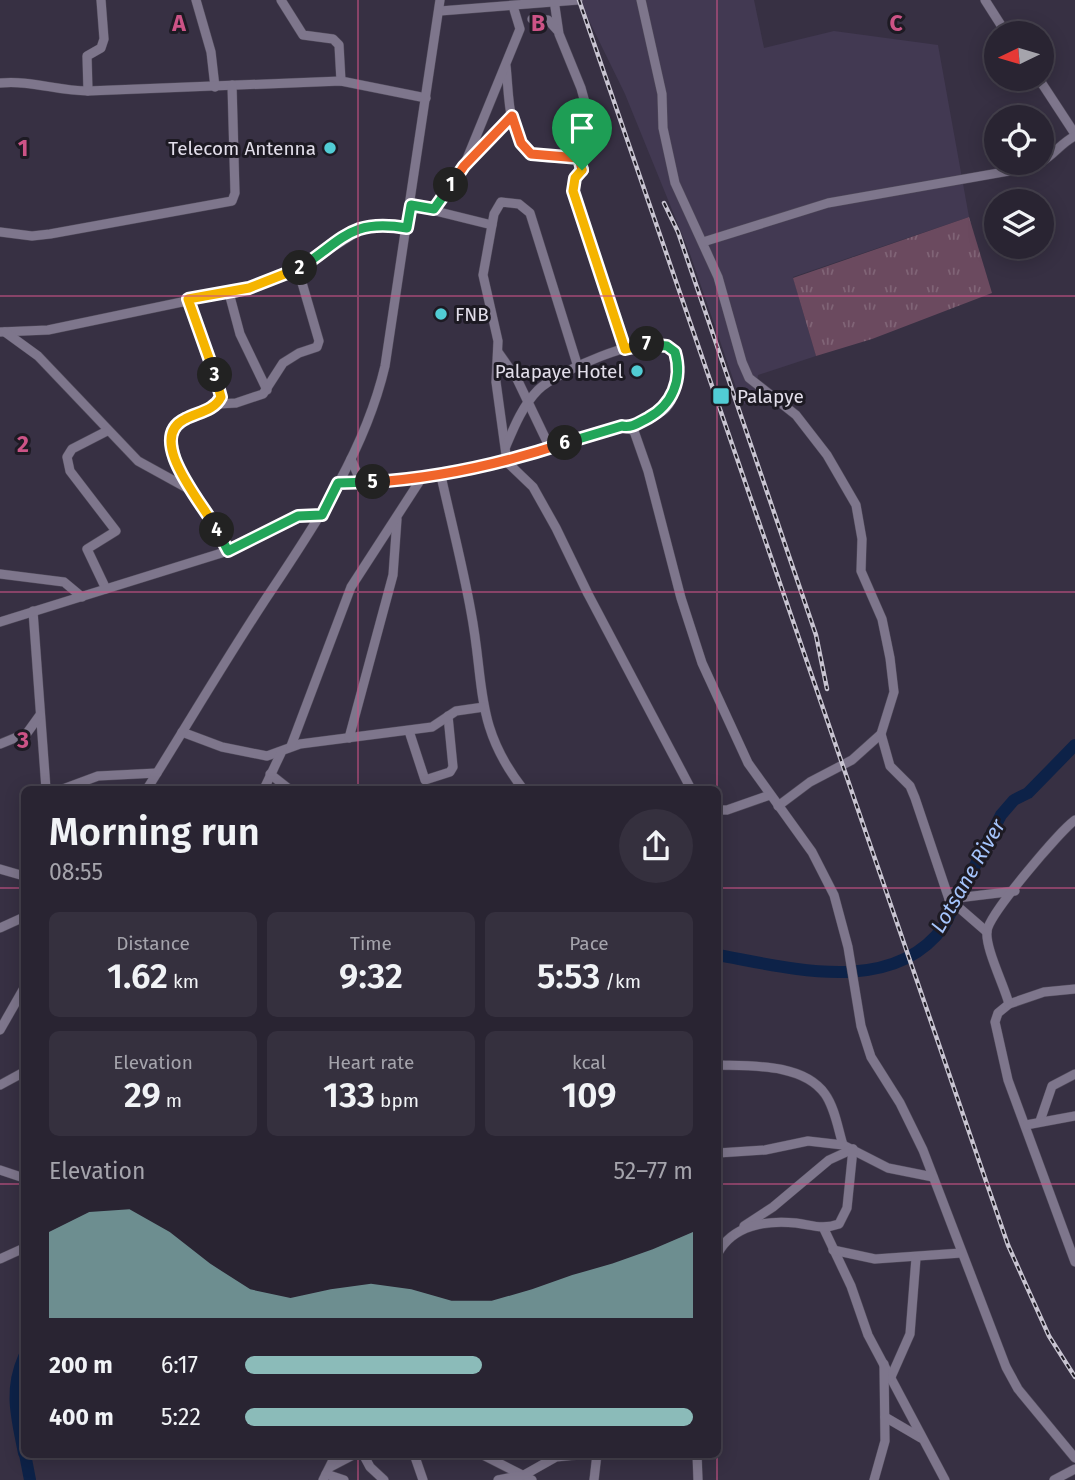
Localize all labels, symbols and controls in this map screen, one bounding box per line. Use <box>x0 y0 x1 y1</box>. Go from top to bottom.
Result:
text: A <box>171 9 186 37</box>
text: B <box>531 9 545 37</box>
text: C <box>889 9 903 37</box>
north arrow <box>984 21 1054 91</box>
map controls <box>984 21 1054 259</box>
pin <box>552 98 612 170</box>
button: locate <box>984 105 1054 175</box>
icon: arrive <box>563 109 601 147</box>
text: 1 <box>18 134 28 162</box>
place label: Telecom Antenna <box>168 137 316 160</box>
marker: Telecom Antenna <box>322 140 338 156</box>
pin: 1 <box>434 168 468 202</box>
text: 1 <box>446 173 455 196</box>
button: layers <box>984 189 1054 259</box>
pin: 2 <box>282 250 318 286</box>
text: 2 <box>295 256 304 279</box>
place label: FNB <box>455 303 489 326</box>
marker: FNB <box>433 306 449 322</box>
pin: 7 <box>630 326 664 362</box>
text: 7 <box>642 332 651 355</box>
pin: 3 <box>198 358 232 392</box>
place label: Palapaye Hotel <box>495 360 623 383</box>
text: 3 <box>210 363 219 386</box>
marker: Palapaye Hotel <box>629 363 645 379</box>
place label: Palapye <box>737 385 804 408</box>
marker: Palapye <box>711 386 731 406</box>
pin: 6 <box>548 426 582 460</box>
text: 2 <box>17 430 29 458</box>
text: 6 <box>559 431 570 454</box>
pin: 5 <box>356 464 390 500</box>
text: 5 <box>367 470 378 493</box>
pin: 4 <box>200 512 234 548</box>
text: 4 <box>211 518 222 541</box>
text: 3 <box>16 726 29 754</box>
text: Morning run <box>49 809 260 855</box>
button: share <box>619 809 693 883</box>
water label: Lotsane River <box>925 814 1011 937</box>
text: 08:55 <box>49 858 103 886</box>
text: Distance <box>116 932 190 955</box>
text: Time <box>350 932 392 955</box>
text: Pace <box>569 932 609 955</box>
text: 1.62 <box>107 955 168 997</box>
text: 9:32 <box>339 955 403 997</box>
text: 5:53 <box>537 955 600 997</box>
text: km <box>168 970 199 993</box>
text: /km <box>600 970 641 993</box>
text: Elevation <box>113 1051 193 1074</box>
text: Heart rate <box>328 1051 414 1074</box>
text: kcal <box>572 1051 606 1074</box>
text: 29 <box>124 1074 161 1116</box>
text: 133 <box>323 1074 375 1116</box>
text: 109 <box>561 1074 617 1116</box>
text: m <box>161 1089 182 1112</box>
text: bpm <box>375 1089 419 1112</box>
text: Elevation <box>49 1157 145 1185</box>
text: 52–77 m <box>614 1157 693 1185</box>
text: 200 m <box>49 1351 113 1379</box>
text: 6:17 <box>161 1351 198 1379</box>
text: 400 m <box>49 1403 114 1431</box>
text: 5:22 <box>161 1403 201 1431</box>

